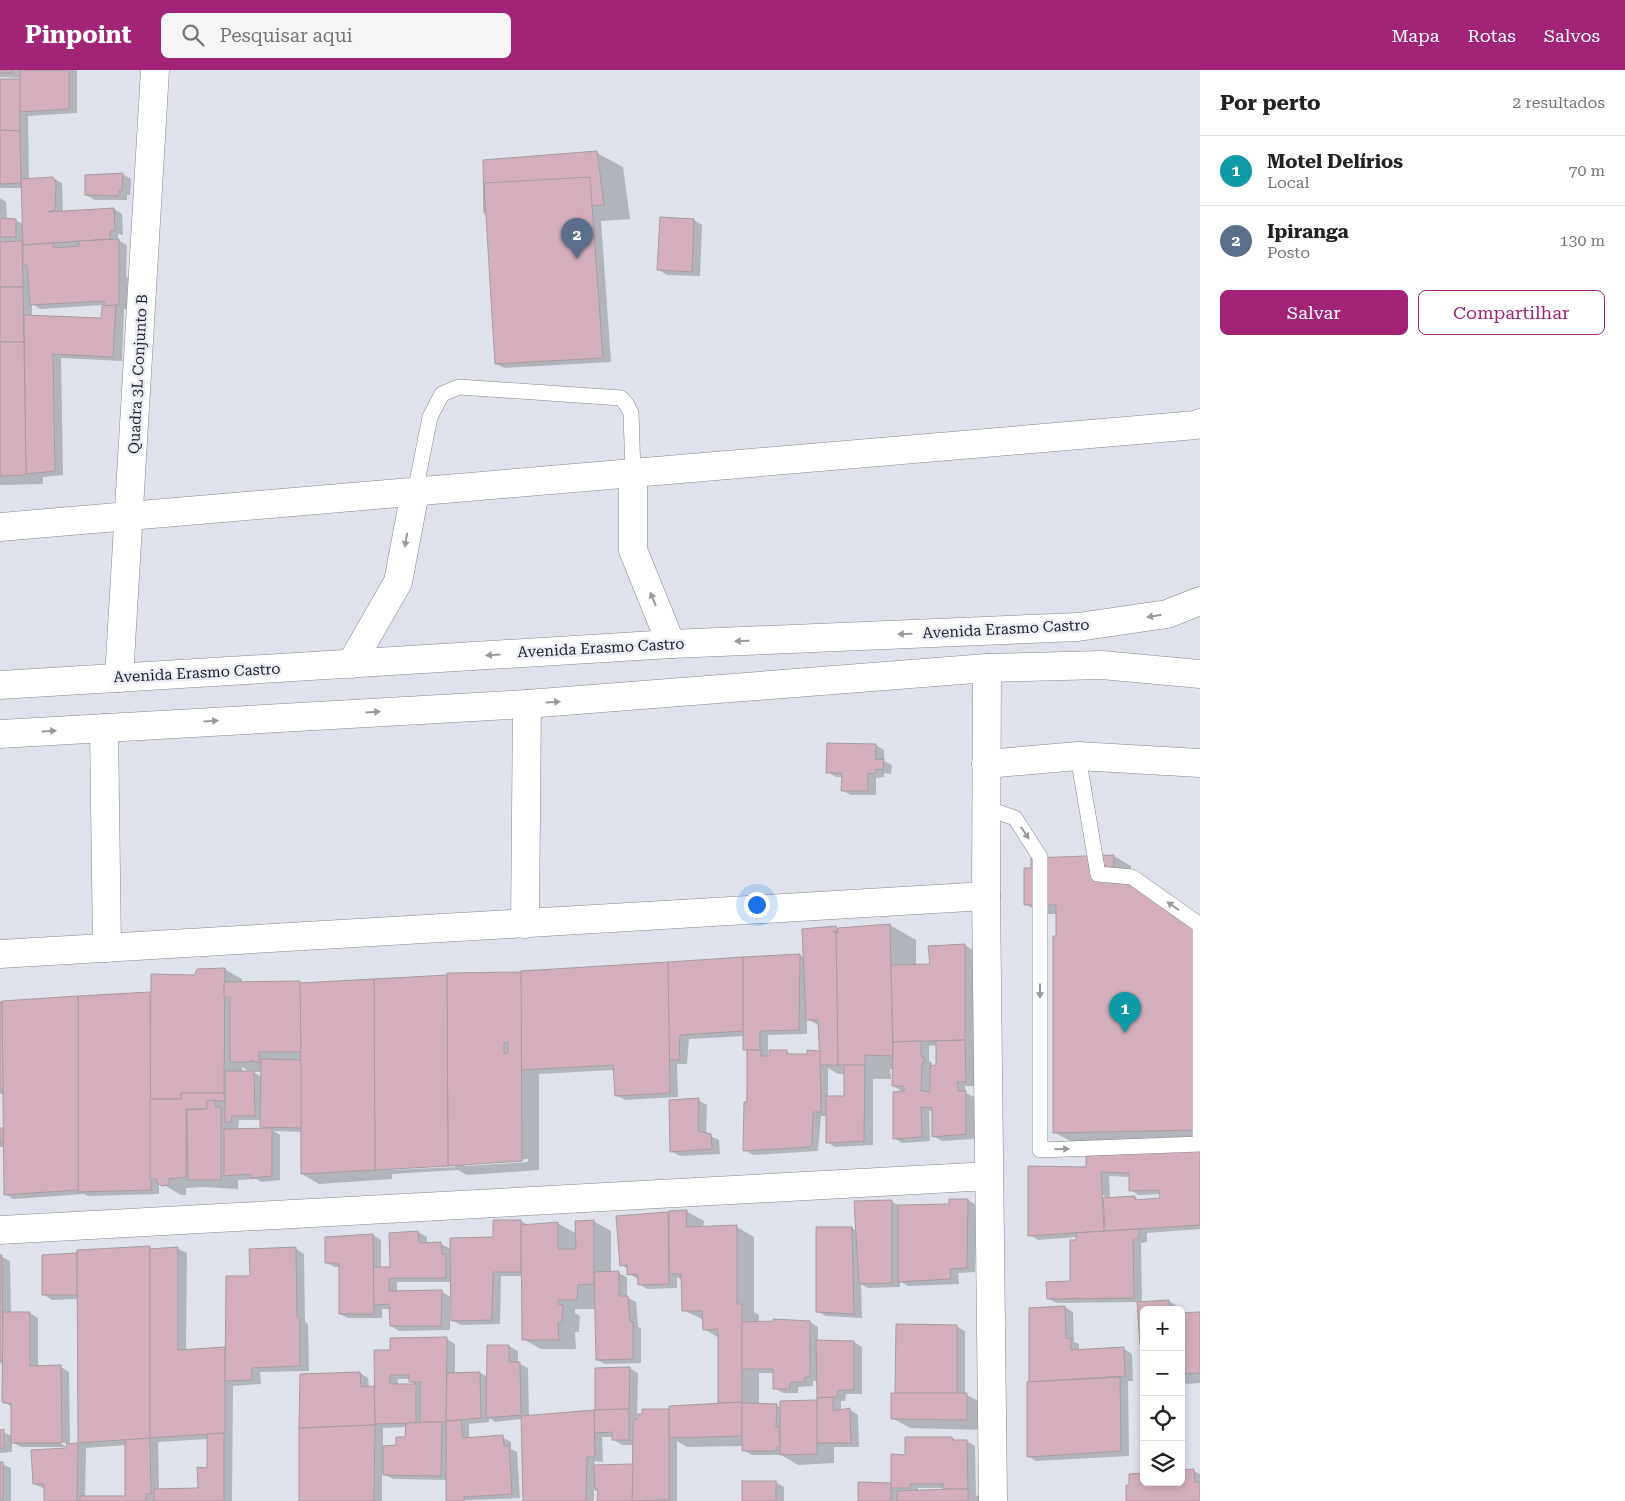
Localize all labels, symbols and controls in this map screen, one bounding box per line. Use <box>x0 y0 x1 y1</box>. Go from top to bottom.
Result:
search box <box>161 13 511 58</box>
text: Pinpoint <box>25 21 131 49</box>
icon: search <box>179 21 207 49</box>
text: Pesquisar aqui <box>219 24 353 47</box>
text: Mapa <box>1391 25 1439 46</box>
text: Rotas <box>1467 25 1516 46</box>
text: Salvos <box>1544 25 1600 46</box>
text: Por perto <box>1220 91 1321 115</box>
text: 2 resultados <box>1512 93 1605 112</box>
text: Motel Delírios <box>1267 150 1403 173</box>
text: 1 <box>1232 161 1240 180</box>
text: 70 m <box>1568 161 1605 180</box>
text: Local <box>1267 173 1309 192</box>
pin: 2 <box>561 218 593 259</box>
text: Ipiranga <box>1267 220 1349 243</box>
text: 2 <box>1232 231 1240 250</box>
text: 130 m <box>1559 231 1605 250</box>
text: Posto <box>1267 243 1310 262</box>
button: Salvar <box>1220 290 1408 335</box>
button: Compartilhar <box>1418 290 1605 335</box>
street label: Quadra 3L Conjunto B <box>125 294 151 454</box>
one-way arrow <box>402 532 410 547</box>
one-way arrow <box>649 591 657 606</box>
one-way arrow <box>1145 612 1161 620</box>
street label: Avenida Erasmo Castro <box>922 616 1090 642</box>
one-way arrow <box>897 631 913 639</box>
street label: Avenida Erasmo Castro <box>517 635 685 661</box>
one-way arrow <box>734 637 750 645</box>
one-way arrow <box>485 651 501 659</box>
street label: Avenida Erasmo Castro <box>113 660 281 686</box>
one-way arrow <box>545 697 561 705</box>
one-way arrow <box>365 708 381 716</box>
one-way arrow <box>203 717 219 725</box>
one-way arrow <box>41 726 57 734</box>
one-way arrow <box>1020 826 1029 840</box>
your location <box>744 892 770 918</box>
one-way arrow <box>1166 901 1180 911</box>
one-way arrow <box>1036 983 1044 999</box>
pin: 1 <box>1109 992 1141 1033</box>
one-way arrow <box>1054 1144 1070 1152</box>
map controls <box>1140 1306 1185 1486</box>
button: + <box>1140 1306 1185 1351</box>
button: − <box>1140 1351 1185 1396</box>
button: locate <box>1140 1396 1185 1441</box>
button: layers <box>1140 1441 1185 1486</box>

